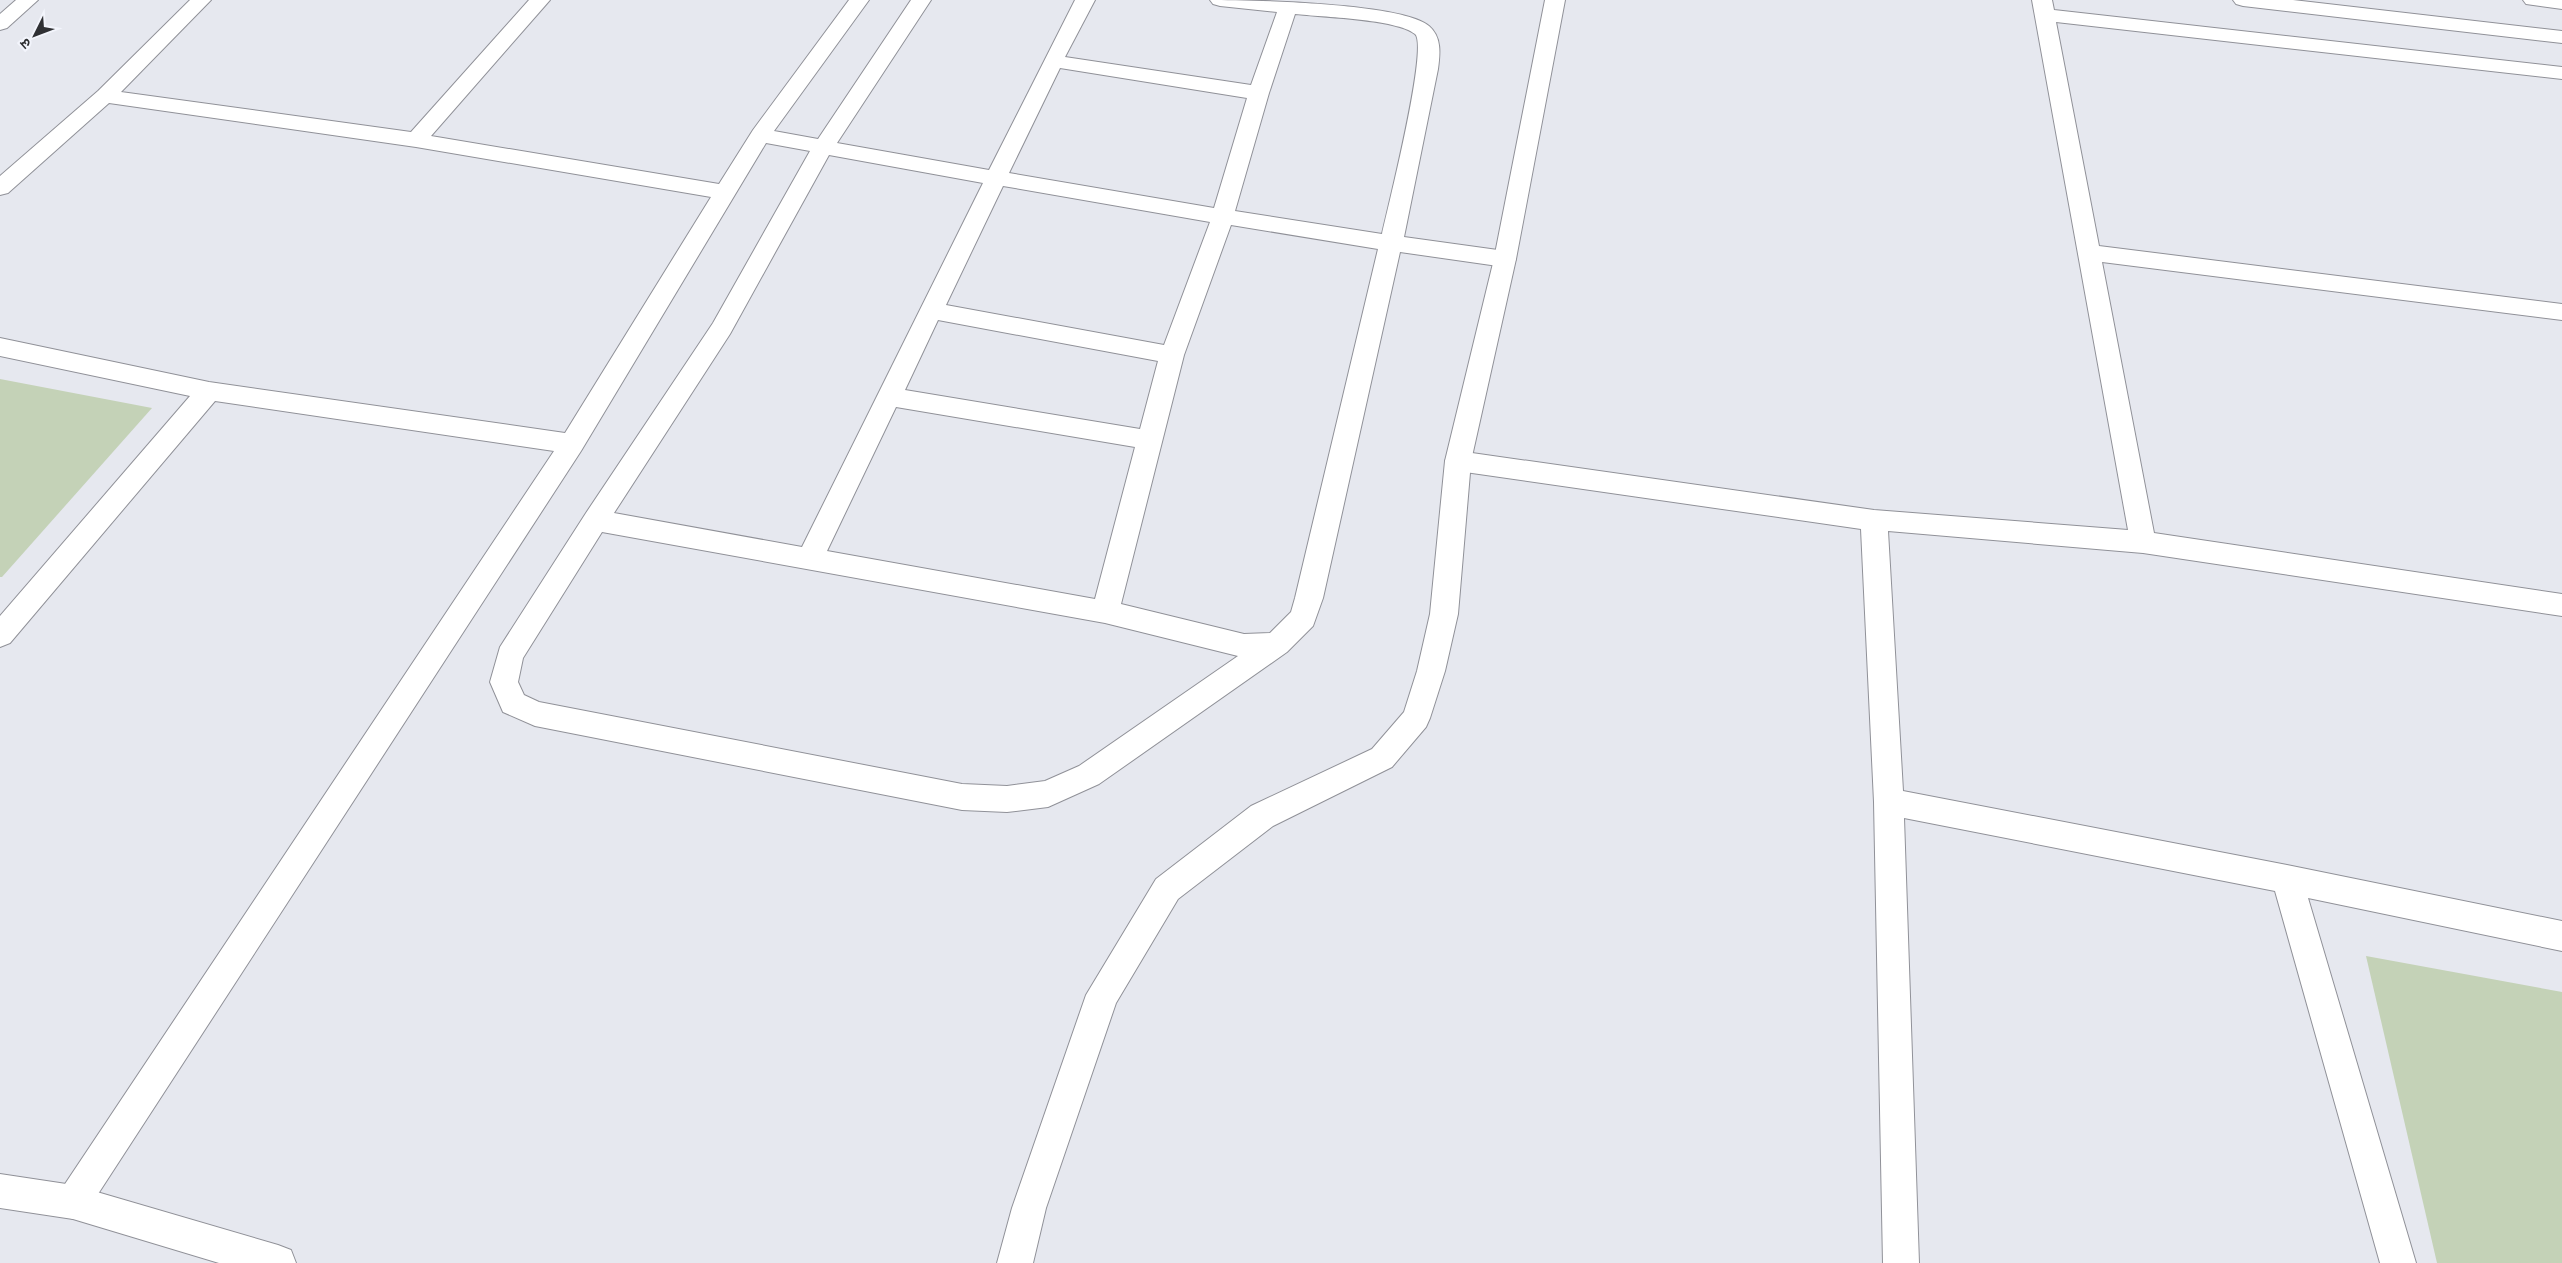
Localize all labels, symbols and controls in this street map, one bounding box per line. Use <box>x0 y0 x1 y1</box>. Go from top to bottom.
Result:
north arrow <box>10 10 60 60</box>
text: उ <box>14 33 36 54</box>

